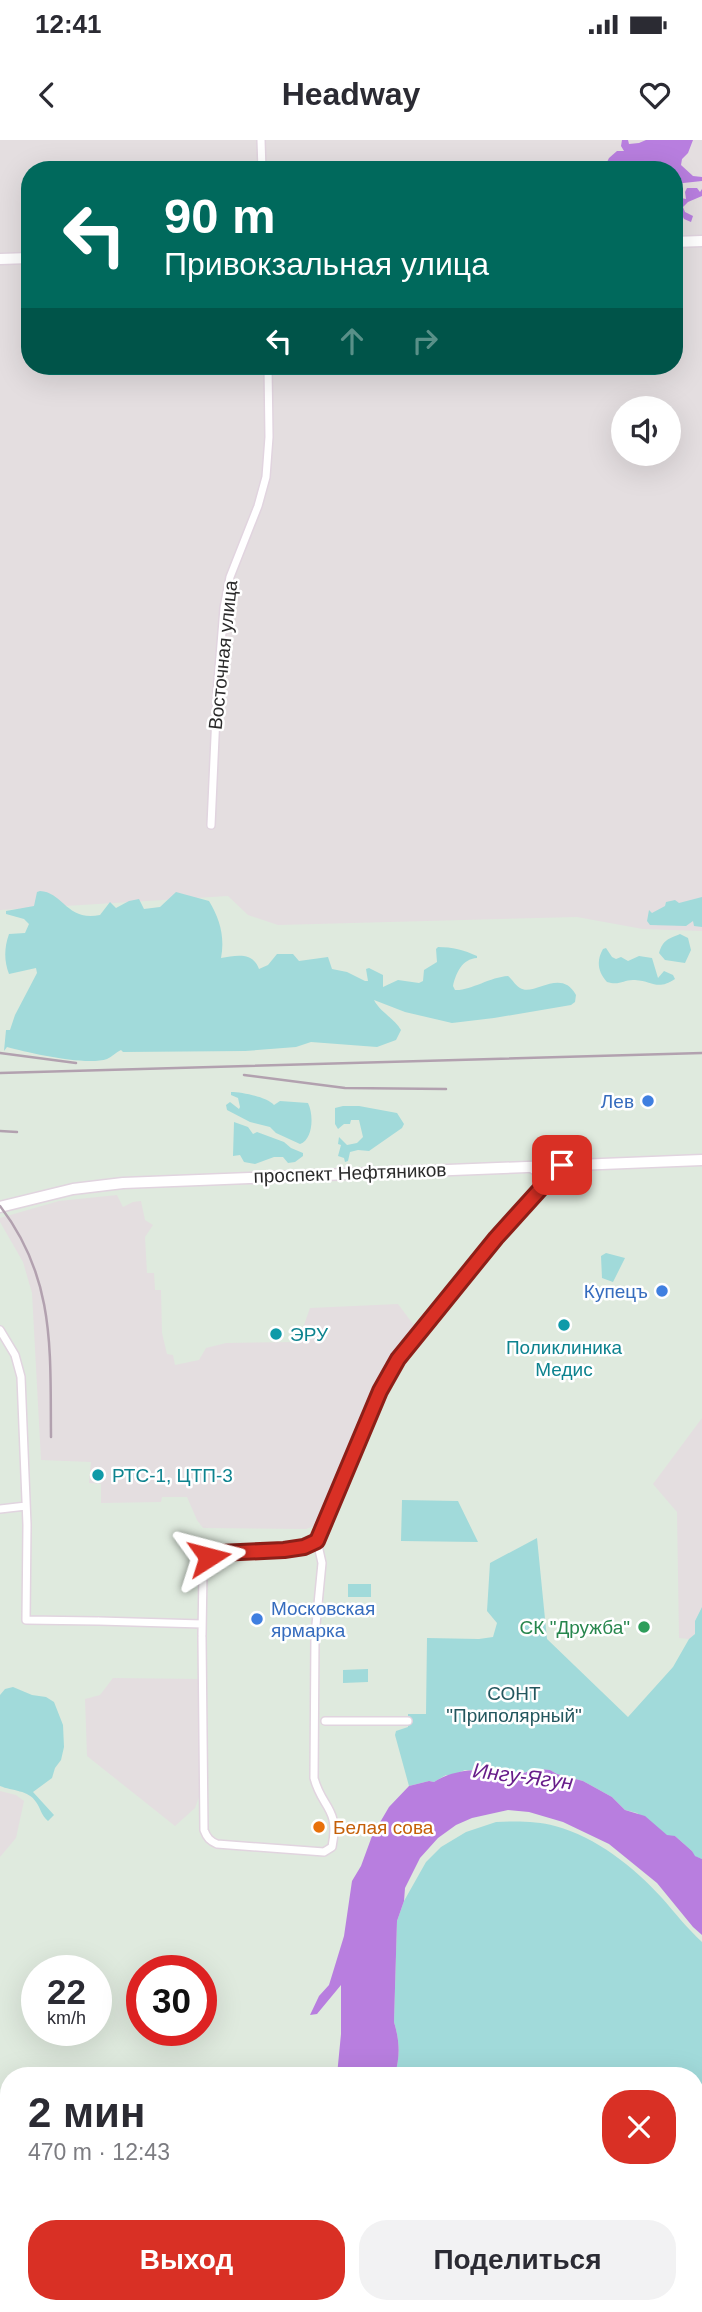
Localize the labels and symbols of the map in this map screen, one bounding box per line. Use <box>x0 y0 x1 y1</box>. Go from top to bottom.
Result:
street label: Восточная улица <box>205 579 241 731</box>
place label: Лев <box>601 1091 634 1112</box>
marker: Лев <box>640 1093 656 1109</box>
pin <box>532 1135 592 1195</box>
street label: проспект Нефтяников <box>253 1159 447 1187</box>
place label: Купецъ <box>584 1281 648 1302</box>
marker: Купецъ <box>654 1283 670 1299</box>
marker: Поликлиника Медис <box>556 1317 572 1333</box>
place label: ЭРУ <box>290 1324 329 1345</box>
marker: ЭРУ <box>268 1326 284 1342</box>
place label: Поликлиника Медис <box>506 1337 622 1380</box>
place label: РТС-1, ЦТП-3 <box>112 1465 233 1486</box>
marker: РТС-1, ЦТП-3 <box>90 1467 106 1483</box>
position arrow <box>172 1520 246 1594</box>
place label: Московская ярмарка <box>271 1598 375 1641</box>
marker: Московская ярмарка <box>249 1611 265 1627</box>
place label: СК "Дружба" <box>520 1617 630 1638</box>
marker: СК "Дружба" <box>636 1619 652 1635</box>
park label: СОНТ "Приполярный" <box>446 1683 582 1726</box>
water label: Ингу-Ягун <box>471 1758 575 1794</box>
place label: Белая сова <box>333 1817 434 1838</box>
marker: Белая сова <box>311 1819 327 1835</box>
speed limit sign: 30 <box>126 1955 217 2046</box>

